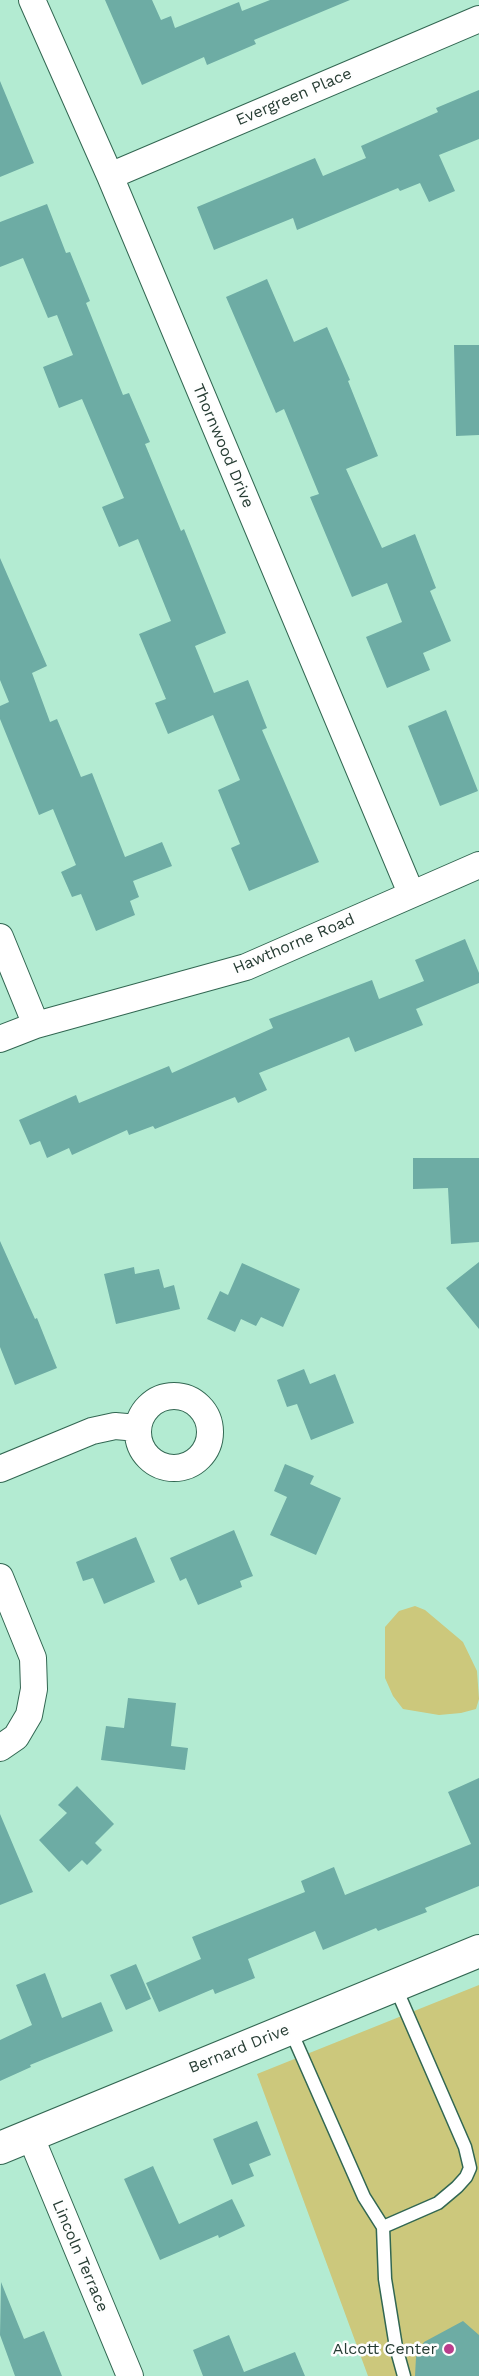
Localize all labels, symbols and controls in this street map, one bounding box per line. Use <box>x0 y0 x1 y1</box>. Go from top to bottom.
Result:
street label: Evergreen Place <box>233 64 355 130</box>
street label: Thornwood Drive <box>188 381 258 511</box>
street label: Hawthorne Road <box>230 910 358 978</box>
street label: Bernard Drive <box>186 2020 292 2078</box>
street label: Lincoln Terrace <box>48 2197 112 2315</box>
place label: Alcott Center <box>333 2339 437 2359</box>
marker: Alcott Center <box>442 2342 456 2356</box>

